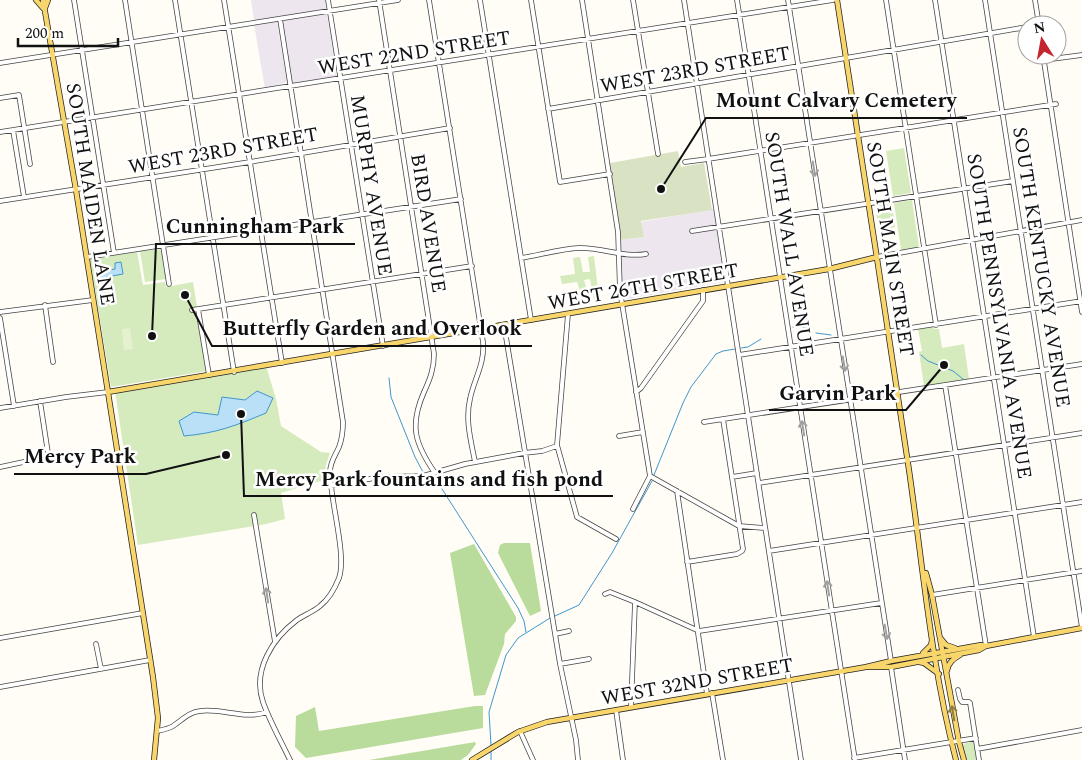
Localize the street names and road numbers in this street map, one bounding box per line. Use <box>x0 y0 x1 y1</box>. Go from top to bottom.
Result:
street label: WEST 22ND STREET <box>316 23 513 83</box>
street label: WEST 23RD STREET <box>598 39 793 101</box>
street label: SOUTH MAIDEN LANE <box>58 81 122 308</box>
street label: MURPHY AVENUE <box>342 92 400 278</box>
street label: WEST 23RD STREET <box>126 120 321 182</box>
street label: SOUTH KENTUCKY AVENUE <box>1004 125 1078 410</box>
street label: SOUTH WALL AVENUE <box>756 130 822 359</box>
street label: SOUTH MAIN STREET <box>858 140 922 359</box>
street label: BIRD AVENUE <box>402 151 454 295</box>
street label: SOUTH PENNSYLVANIA AVENUE <box>958 151 1040 481</box>
street label: WEST 26TH STREET <box>545 255 741 319</box>
street label: WEST 32ND STREET <box>599 650 796 714</box>

